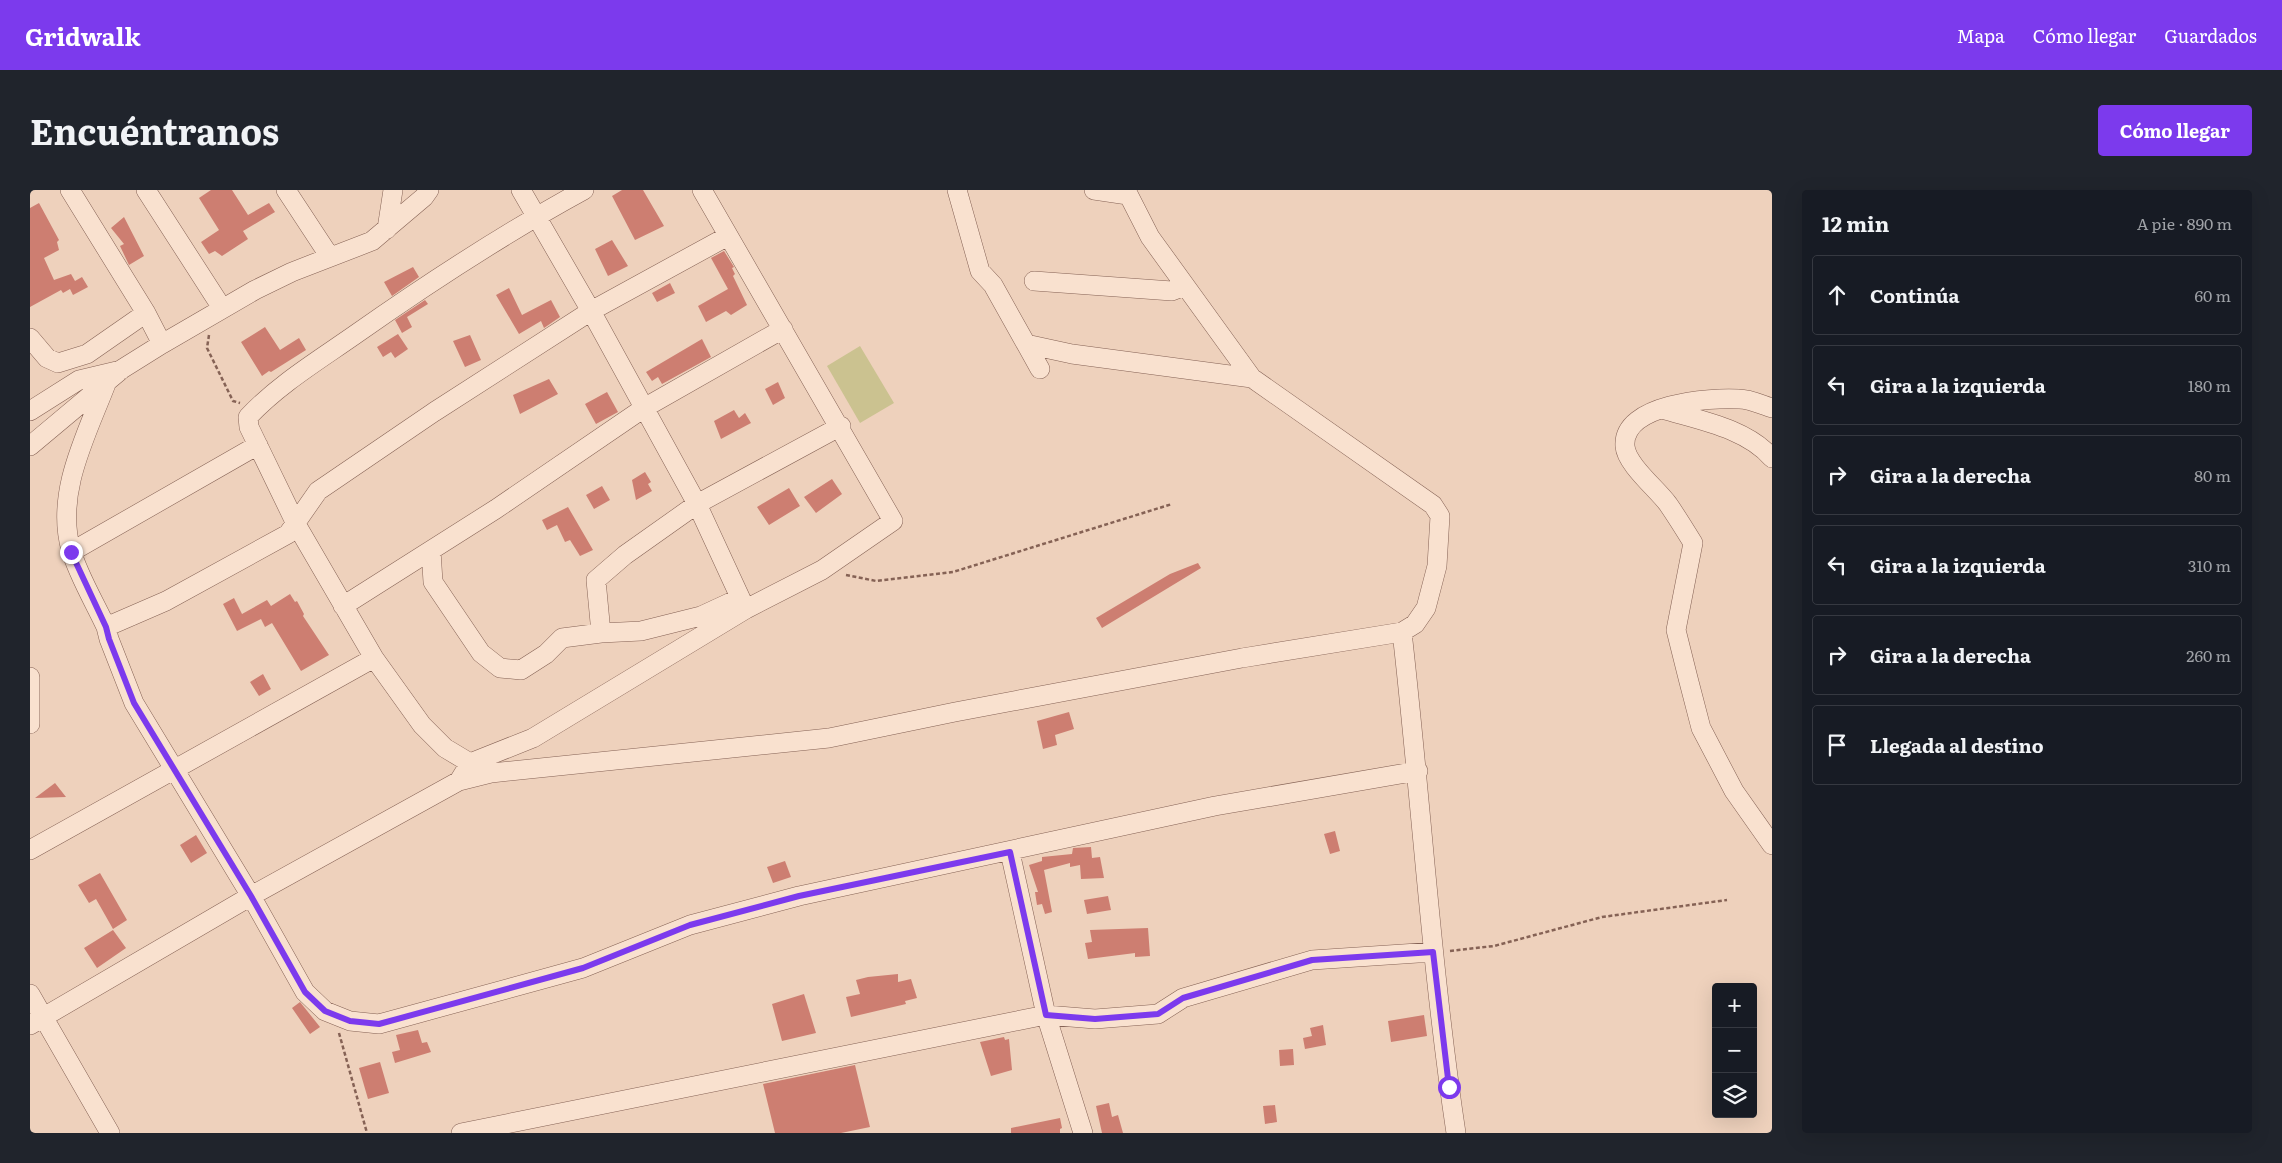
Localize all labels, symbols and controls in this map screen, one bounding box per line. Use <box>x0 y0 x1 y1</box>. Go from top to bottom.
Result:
text: Gridwalk <box>25 18 141 53</box>
text: Mapa <box>1957 22 2005 49</box>
text: Cómo llegar <box>2033 22 2136 49</box>
text: Guardados <box>2164 22 2257 49</box>
text: Encuéntranos <box>30 104 279 156</box>
button: Cómo llegar <box>2098 105 2252 156</box>
text: 12 min <box>1822 207 1889 238</box>
text: A pie · 890 m <box>2137 211 2232 235</box>
icon: ahead <box>1823 281 1851 309</box>
text: Continúa <box>1870 281 1960 309</box>
text: 60 m <box>2194 283 2231 307</box>
icon: left <box>1823 371 1851 399</box>
text: Gira a la izquierda <box>1870 371 2046 399</box>
text: 180 m <box>2188 373 2231 397</box>
icon: right <box>1823 461 1851 489</box>
text: Gira a la derecha <box>1870 461 2031 489</box>
text: 80 m <box>2194 463 2231 487</box>
route end <box>60 541 83 564</box>
icon: left <box>1823 551 1851 579</box>
text: Gira a la izquierda <box>1870 551 2046 579</box>
text: 310 m <box>2188 553 2231 577</box>
icon: right <box>1823 641 1851 669</box>
text: Gira a la derecha <box>1870 641 2031 669</box>
text: 260 m <box>2186 643 2231 667</box>
icon: arrive <box>1823 731 1851 759</box>
text: Llegada al destino <box>1870 731 2044 759</box>
map controls <box>1712 983 1757 1118</box>
button: + <box>1712 983 1757 1028</box>
button: − <box>1712 1028 1757 1073</box>
button: layers <box>1712 1073 1757 1118</box>
route start <box>1438 1076 1461 1099</box>

